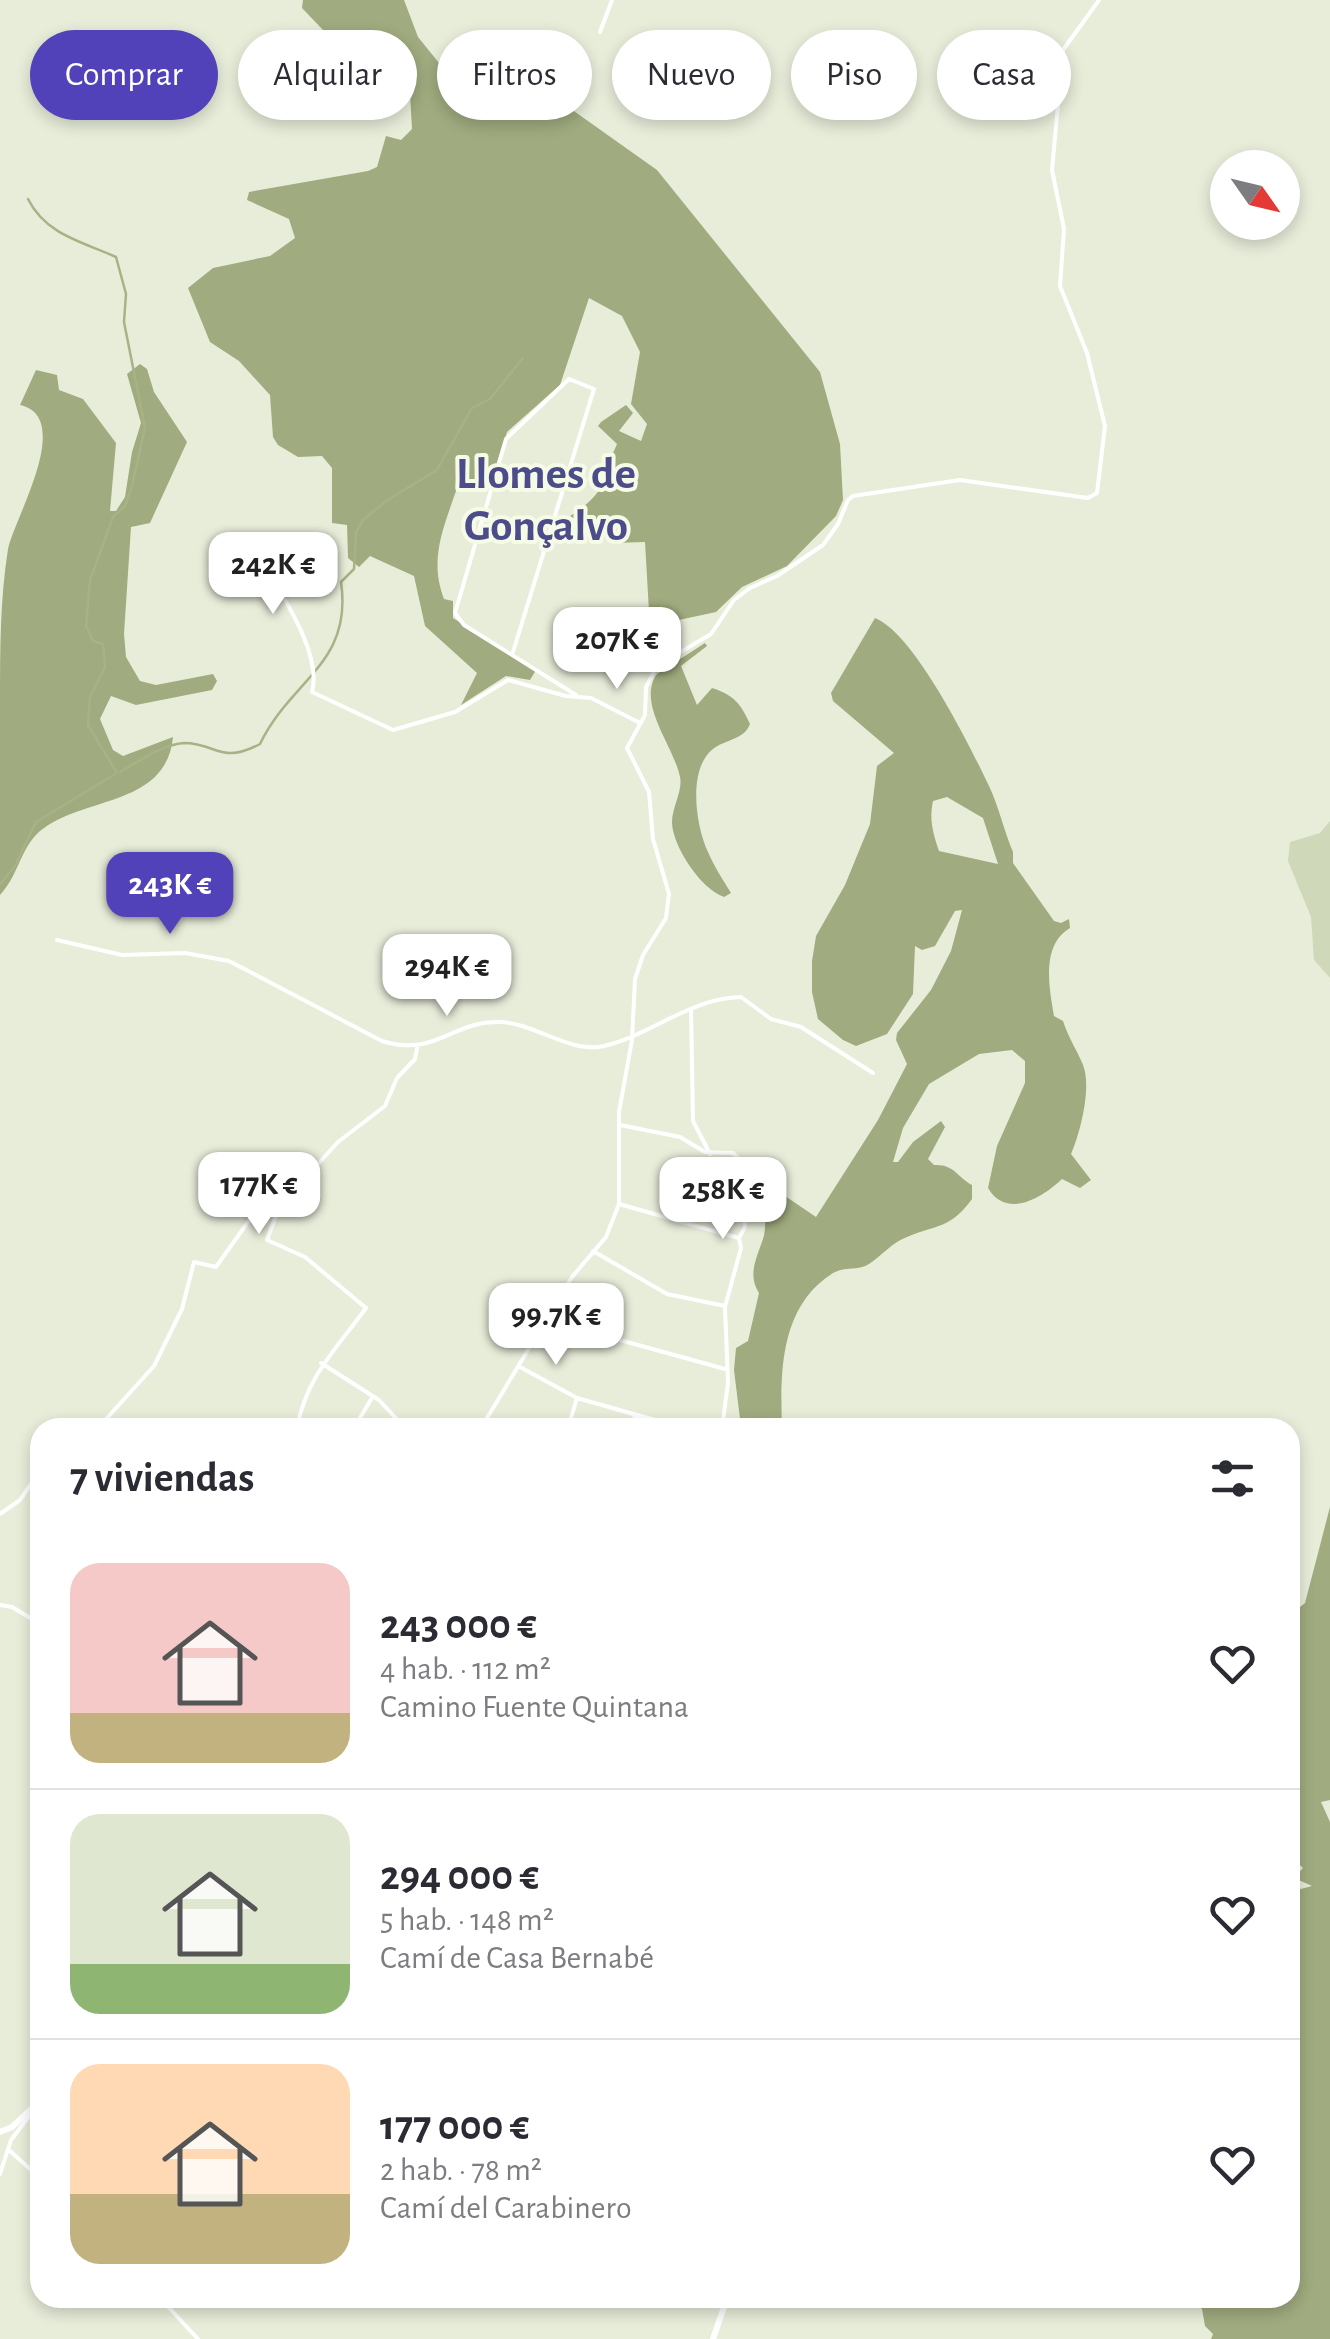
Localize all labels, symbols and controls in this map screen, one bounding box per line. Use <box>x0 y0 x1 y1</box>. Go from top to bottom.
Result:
chip: Comprar <box>30 30 218 120</box>
chip: Alquilar <box>238 30 417 120</box>
chip: Filtros <box>437 30 592 120</box>
chip: Nuevo <box>612 30 771 120</box>
chip: Piso <box>791 30 917 120</box>
chip: Casa <box>937 30 1071 120</box>
north arrow <box>1210 150 1300 240</box>
map controls <box>1210 150 1300 240</box>
district label: Llomes de Gonçalvo <box>456 452 636 549</box>
pin: 242K € <box>192 532 354 617</box>
text: 242K € <box>231 548 315 580</box>
pin: 207K € <box>536 607 698 692</box>
text: 207K € <box>575 623 659 655</box>
pin: 243K € <box>89 852 251 937</box>
text: 243K € <box>128 868 212 900</box>
pin: 294K € <box>366 934 528 1019</box>
text: 294K € <box>404 950 490 982</box>
pin: 177K € <box>178 1152 340 1237</box>
pin: 258K € <box>642 1157 804 1242</box>
text: 177K € <box>220 1168 298 1200</box>
text: 258K € <box>681 1173 765 1205</box>
pin: 99.7K € <box>464 1283 648 1368</box>
text: 99.7K € <box>511 1299 601 1331</box>
icon: filters <box>1205 1451 1260 1506</box>
text: 7 viviendas <box>70 1457 254 1499</box>
icon: home <box>150 1603 270 1723</box>
text: 243 000 € <box>380 1604 537 1646</box>
icon: heart <box>1205 1636 1260 1691</box>
text: 4 hab. · 112 m² <box>380 1653 551 1685</box>
text: Camino Fuente Quintana <box>380 1691 689 1723</box>
icon: home <box>150 1854 270 1974</box>
text: 294 000 € <box>380 1855 539 1897</box>
icon: heart <box>1205 1887 1260 1942</box>
text: 5 hab. · 148 m² <box>380 1904 554 1936</box>
text: Camí de Casa Bernabé <box>380 1942 654 1974</box>
icon: home <box>150 2104 270 2224</box>
text: 177 000 € <box>380 2105 529 2147</box>
icon: heart <box>1205 2137 1260 2192</box>
text: 2 hab. · 78 m² <box>380 2154 542 2186</box>
text: Camí del Carabinero <box>380 2192 632 2224</box>

